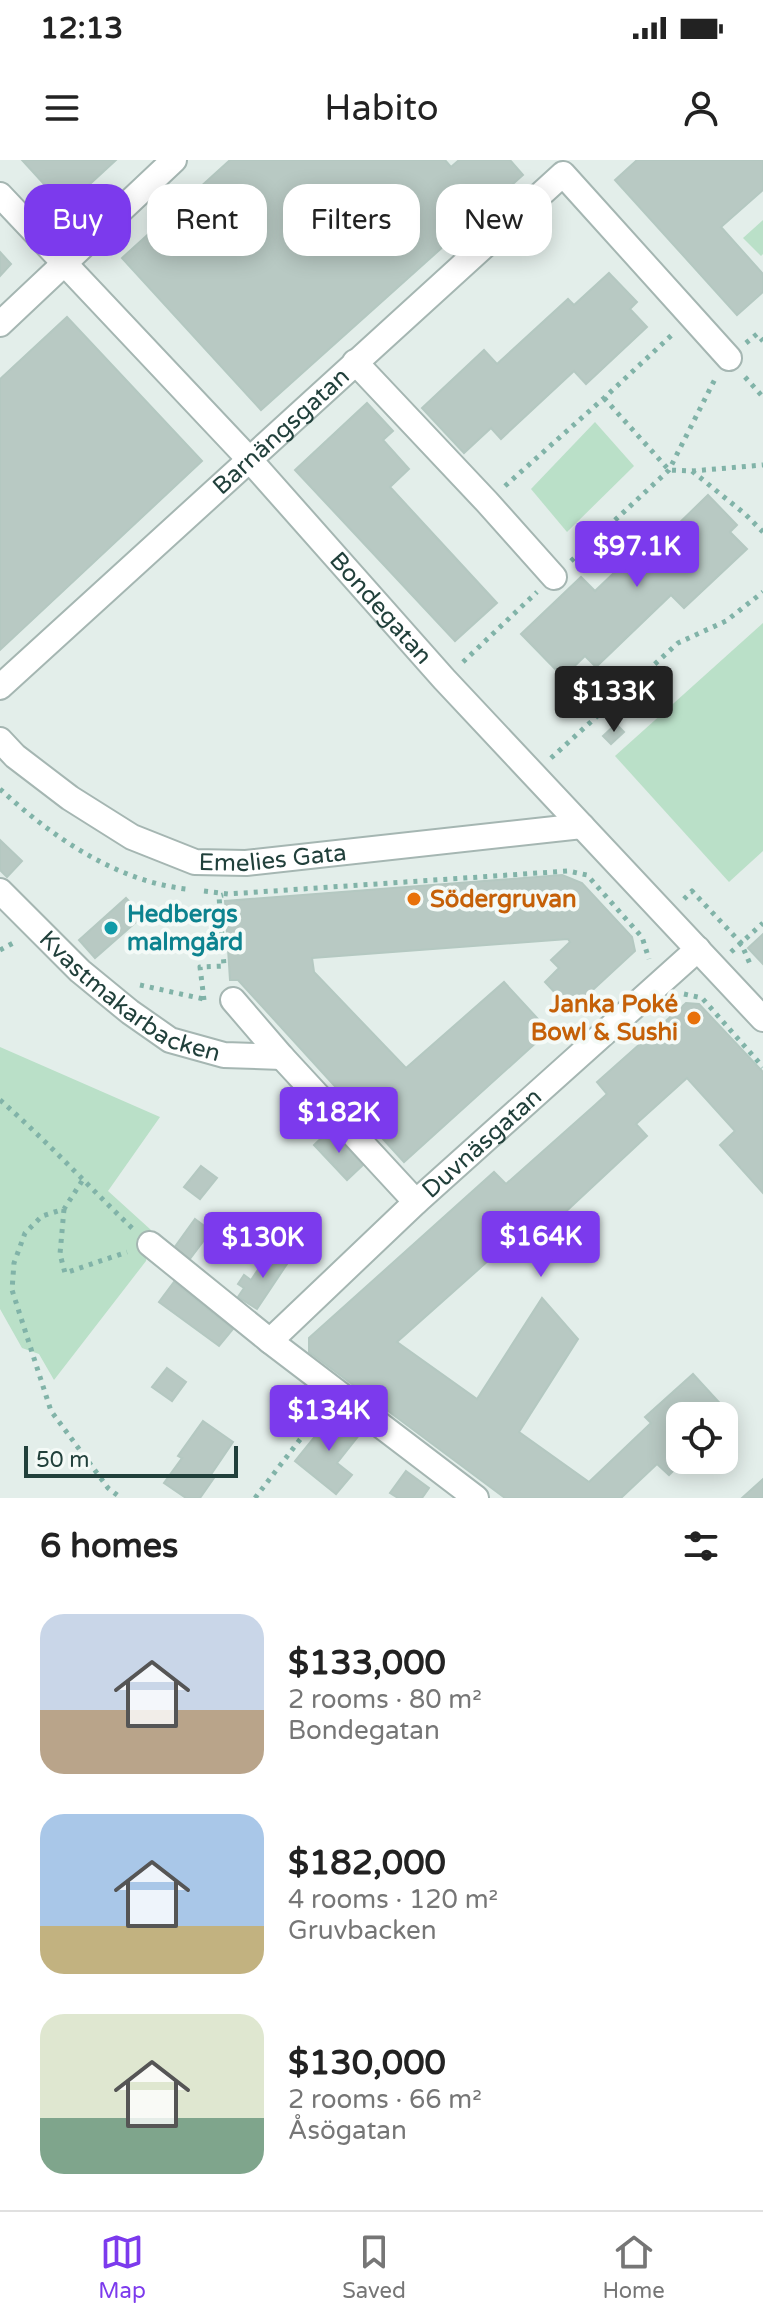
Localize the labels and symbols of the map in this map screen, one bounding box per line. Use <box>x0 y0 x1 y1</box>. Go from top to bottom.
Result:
street label: Barnängsgatan <box>207 362 355 501</box>
pin: $97.1K <box>572 521 702 589</box>
street label: Bondegatan <box>324 546 438 670</box>
pin: $133K <box>558 666 670 734</box>
street label: Emelies Gata <box>198 838 348 878</box>
place label: Södergruvan <box>430 885 577 914</box>
marker: Södergruvan <box>405 890 423 908</box>
place label: Hedbergs malmgård <box>127 900 243 957</box>
marker: Hedbergs malmgård <box>102 919 120 937</box>
street label: Kvastmakarbacken <box>33 924 224 1068</box>
place label: Janka Poké Bowl & Sushi <box>531 990 678 1047</box>
marker: Janka Poké Bowl & Sushi <box>685 1009 703 1027</box>
street label: Duvnäsgatan <box>416 1082 548 1204</box>
pin: $182K <box>283 1087 395 1155</box>
pin: $164K <box>485 1211 597 1279</box>
pin: $130K <box>207 1212 319 1280</box>
pin: $134K <box>273 1385 385 1453</box>
scale bar <box>24 1442 238 1478</box>

